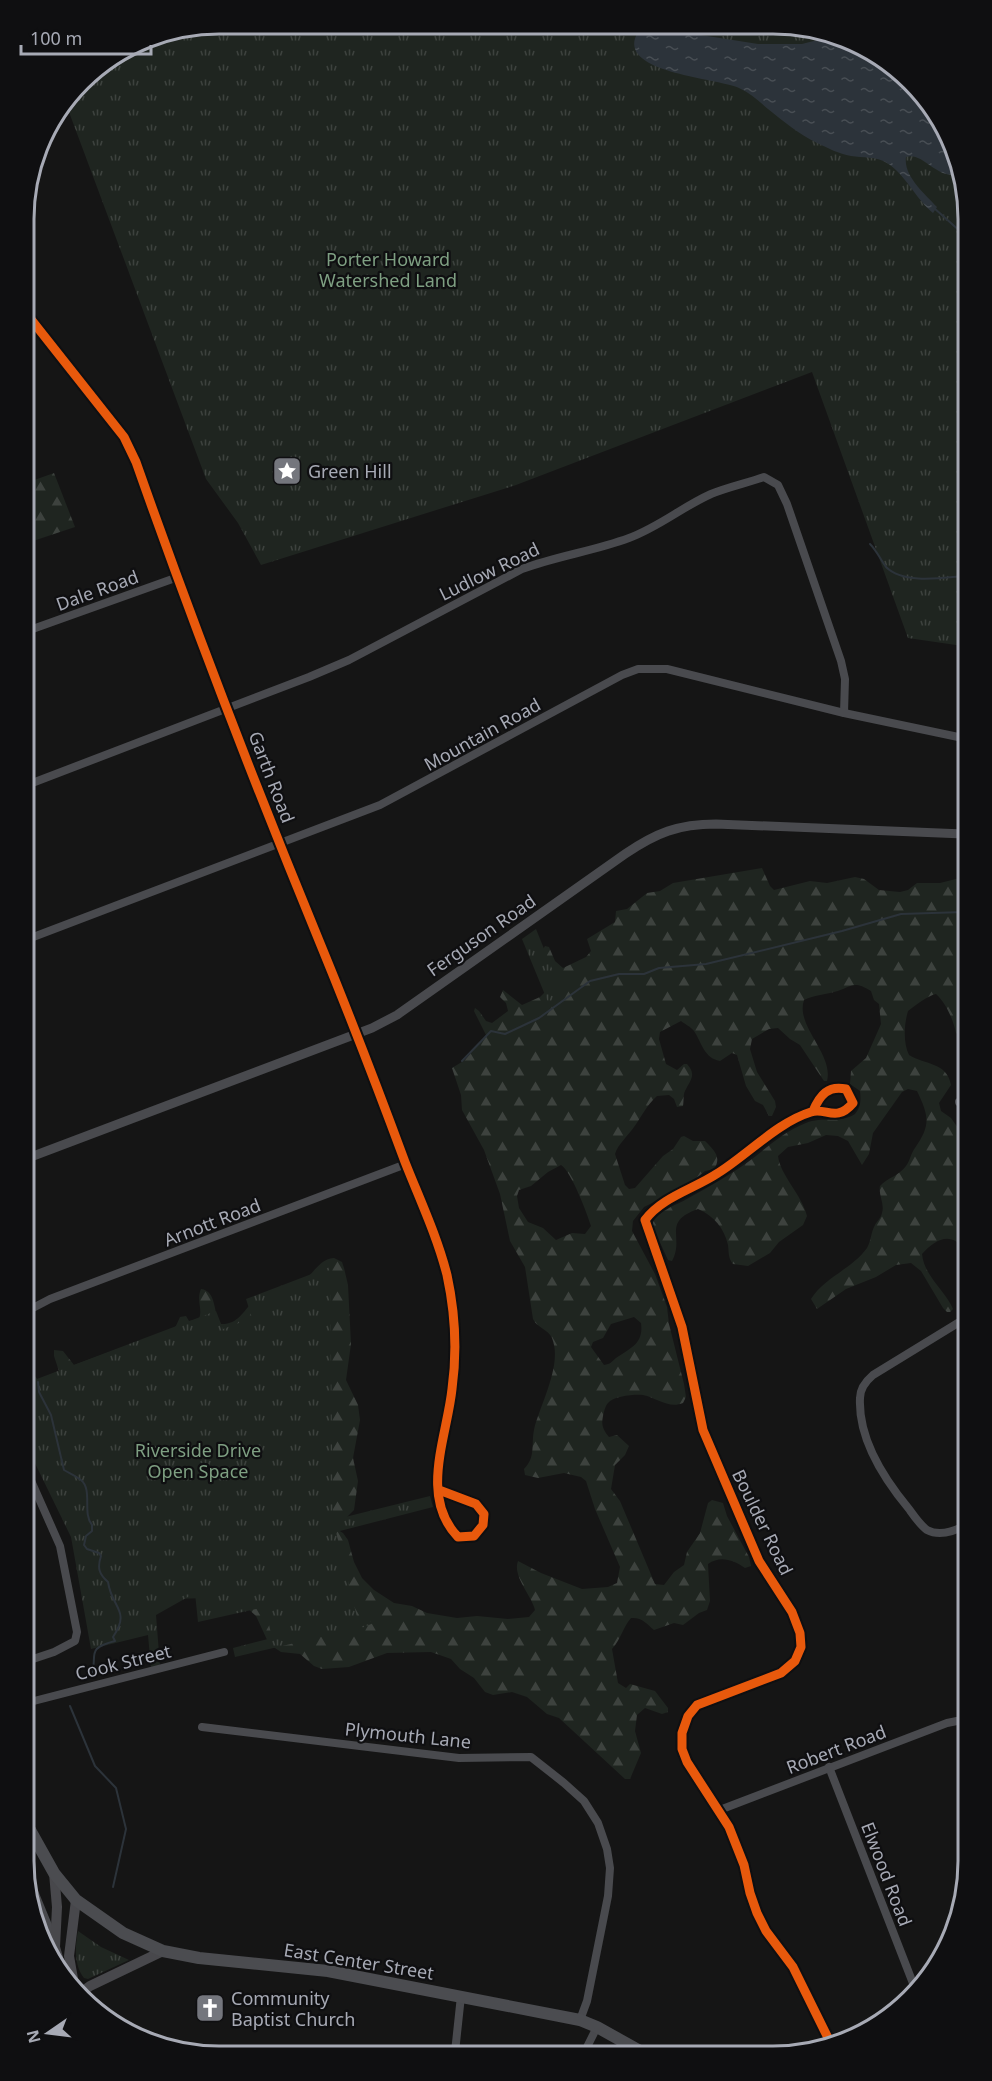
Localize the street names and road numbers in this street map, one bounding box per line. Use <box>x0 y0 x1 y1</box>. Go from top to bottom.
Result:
street label: Ludlow Road <box>435 536 543 606</box>
street label: Dale Road <box>53 564 141 616</box>
street label: Mountain Road <box>419 692 545 776</box>
street label: Garth Road <box>244 728 300 826</box>
street label: Ferguson Road <box>422 889 540 981</box>
street label: Arnott Road <box>160 1193 264 1251</box>
street label: Boulder Road <box>727 1465 799 1579</box>
street label: Cook Street <box>73 1638 174 1685</box>
street label: Plymouth Lane <box>344 1716 472 1754</box>
street label: Robert Road <box>783 1719 889 1779</box>
street label: Elwood Road <box>856 1819 918 1929</box>
street label: East Center Street <box>282 1937 436 1985</box>

